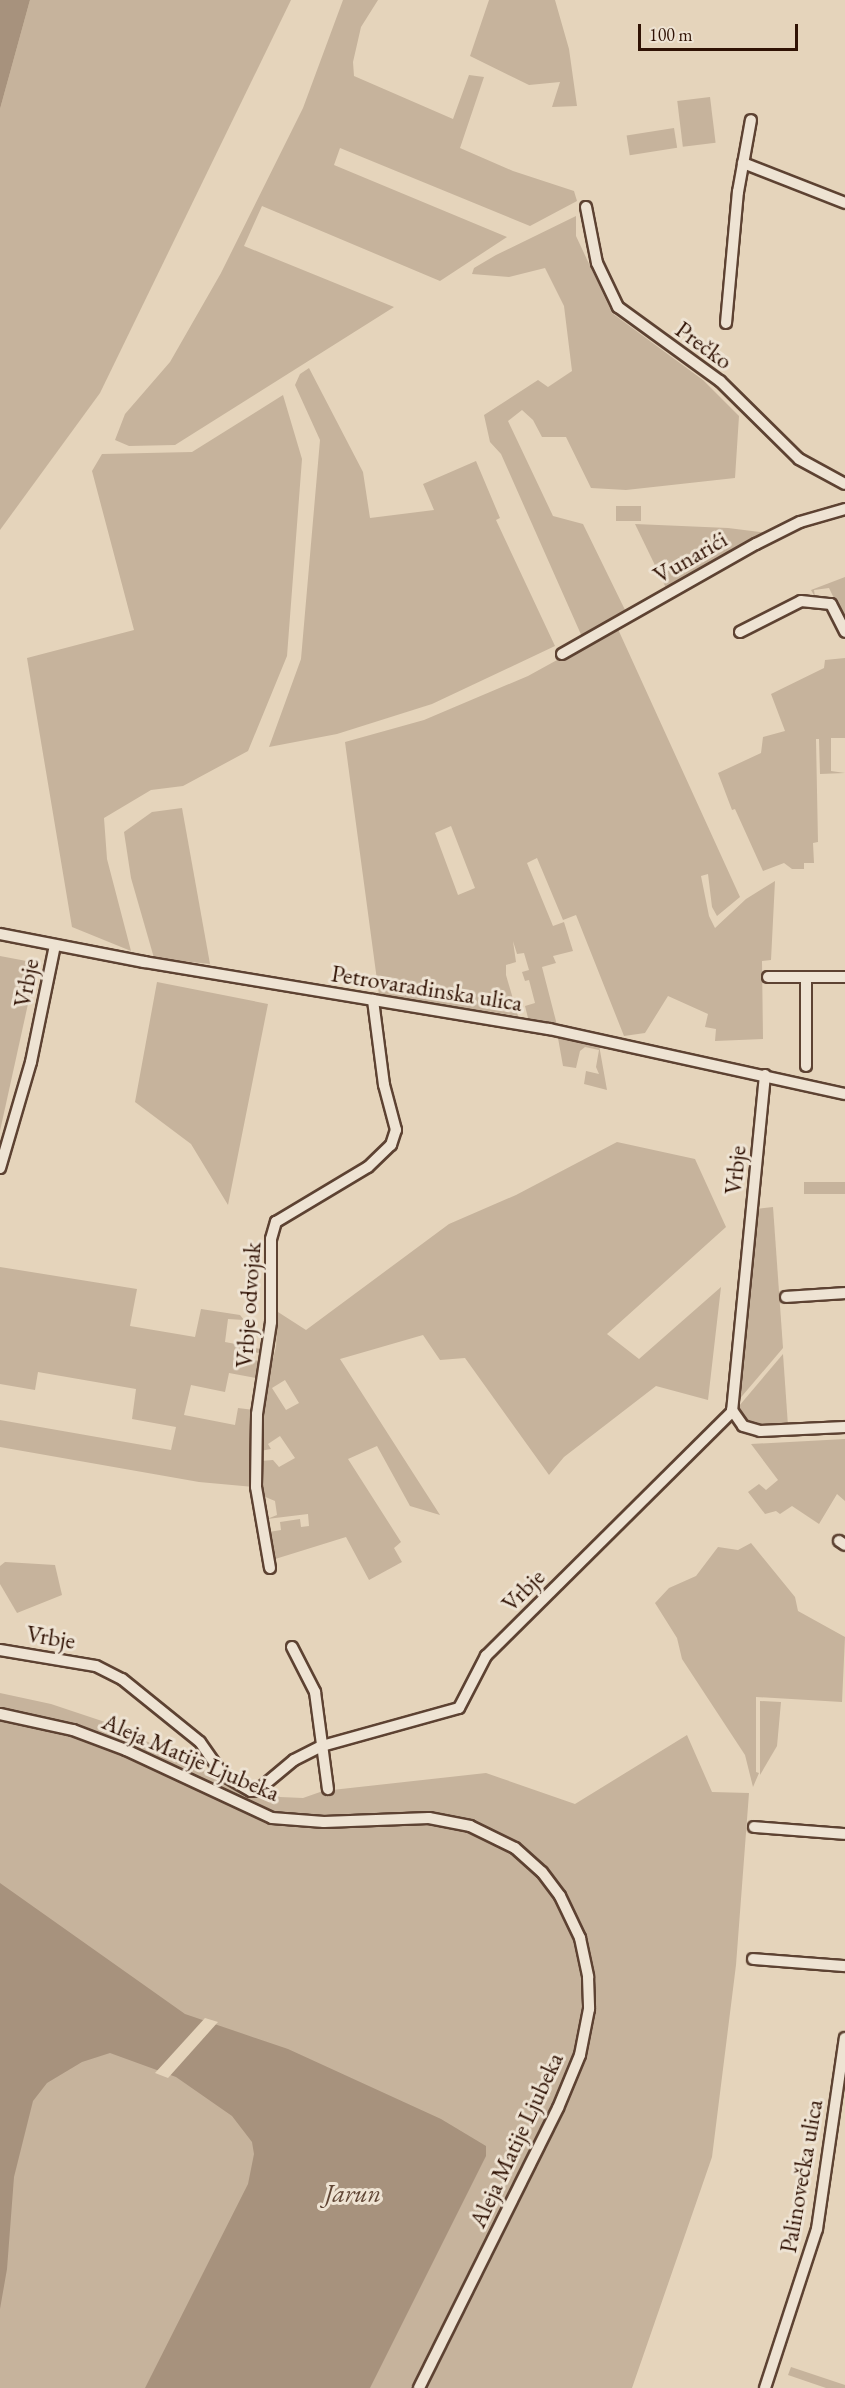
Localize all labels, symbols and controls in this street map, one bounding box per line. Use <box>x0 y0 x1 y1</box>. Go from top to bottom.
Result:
scale bar <box>641 12 802 50</box>
text: 100 m <box>649 23 693 46</box>
street label: Prečko <box>670 315 738 375</box>
street label: Vunarići <box>648 524 732 590</box>
street label: Vrbje <box>7 956 45 1010</box>
street label: Petrovaradinska ulica <box>329 959 525 1017</box>
street label: Vrbje <box>718 1144 752 1196</box>
street label: Vrbje odvojak <box>229 1241 267 1369</box>
street label: Vrbje <box>495 1562 551 1618</box>
street label: Vrbje <box>24 1619 78 1655</box>
street label: Aleja Matije Ljubeka <box>98 1707 284 1807</box>
street label: Aleja Matije Ljubeka <box>463 2048 569 2232</box>
street label: Palinovečka ulica <box>773 2097 829 2255</box>
water label: Jarun <box>325 2178 381 2210</box>

